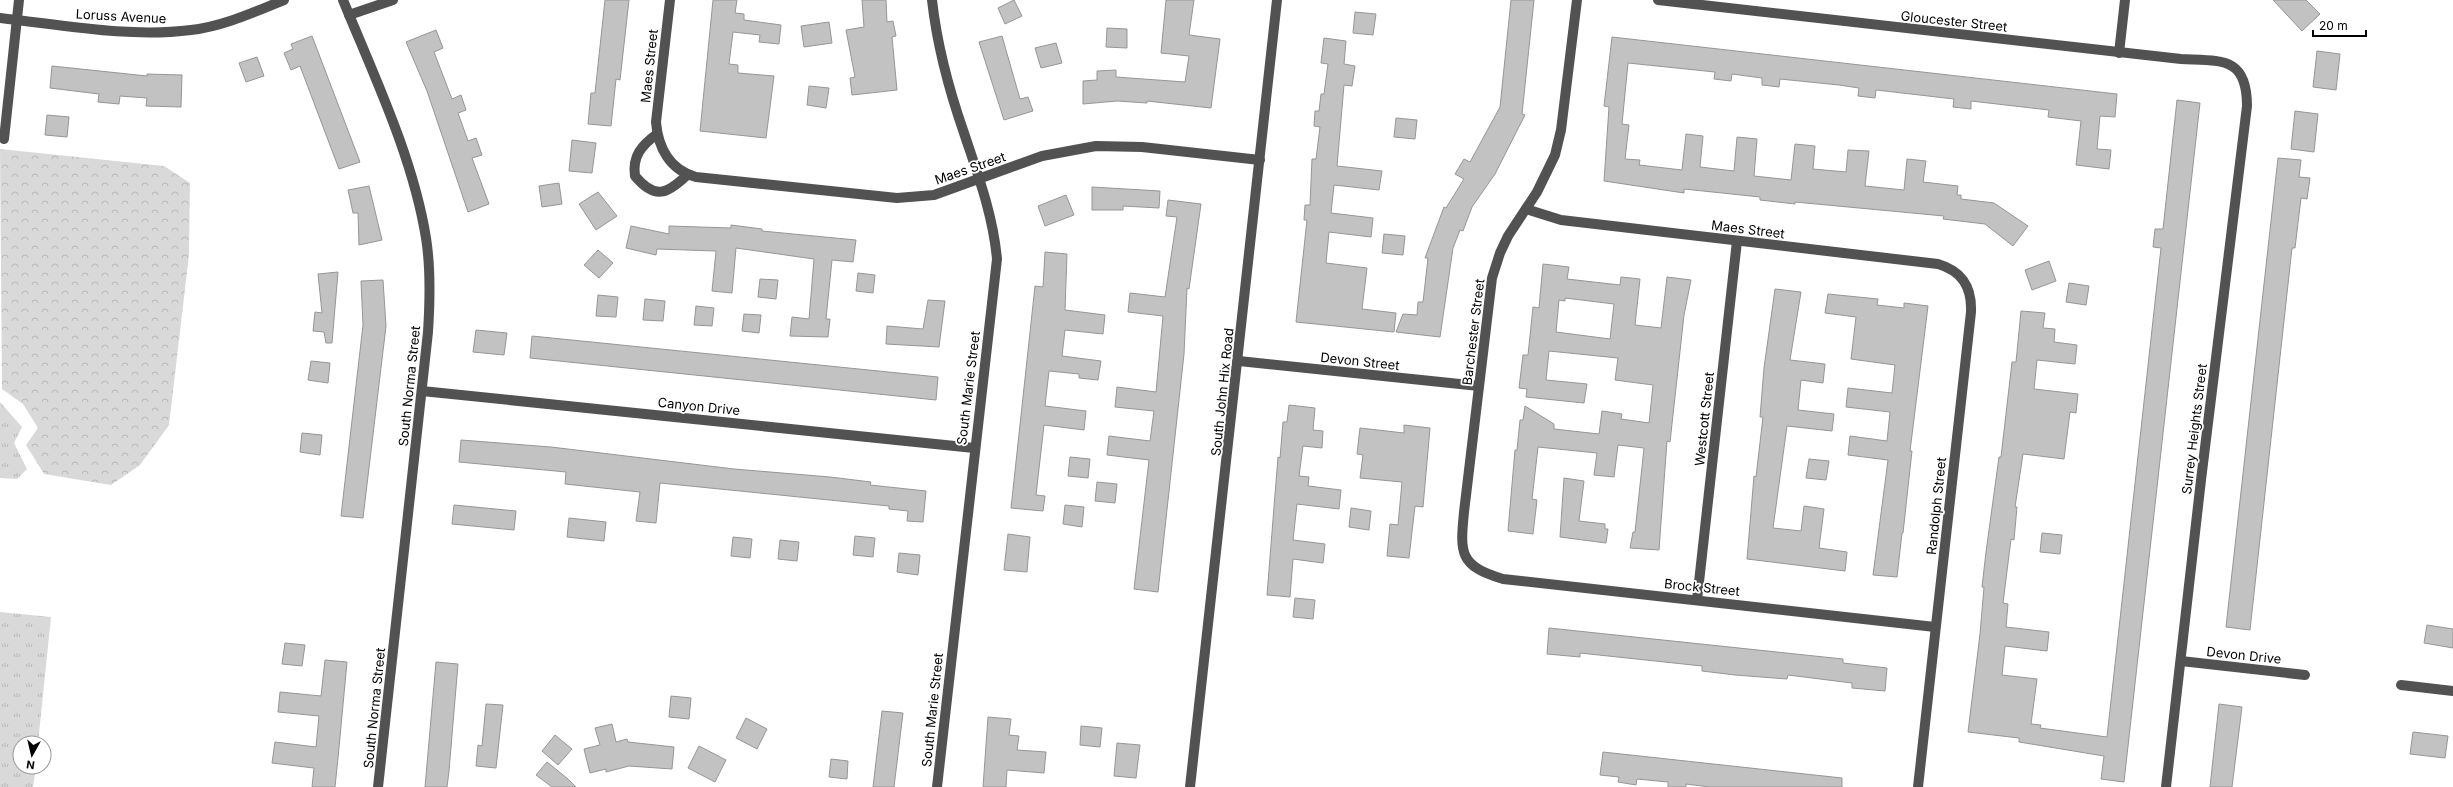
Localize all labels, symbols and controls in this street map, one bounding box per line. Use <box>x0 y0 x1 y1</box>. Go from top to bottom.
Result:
street label: Loruss Avenue <box>75 6 167 26</box>
street label: Gloucester Street <box>1900 7 2008 35</box>
scale bar <box>2313 12 2366 38</box>
text: 20 m <box>2319 18 2348 33</box>
street label: Maes Street <box>637 28 661 104</box>
street label: Maes Street <box>932 148 1008 188</box>
street label: Maes Street <box>1710 217 1786 241</box>
street label: Barchester Street <box>1459 278 1487 386</box>
street label: South Norma Street <box>395 325 423 447</box>
street label: South John Hix Road <box>1207 327 1237 457</box>
street label: South Marie Street <box>953 330 983 446</box>
street label: Devon Street <box>1320 349 1400 373</box>
street label: Surrey Heights Street <box>2178 363 2210 495</box>
street label: Westcott Street <box>1691 371 1717 467</box>
street label: Canyon Drive <box>657 394 741 418</box>
street label: Randolph Street <box>1923 456 1949 556</box>
street label: Brock Street <box>1663 575 1741 599</box>
street label: Devon Drive <box>2206 643 2282 667</box>
street label: South Norma Street <box>360 647 388 769</box>
street label: South Marie Street <box>918 652 946 768</box>
north arrow <box>12 735 52 775</box>
text: N <box>25 757 36 772</box>

